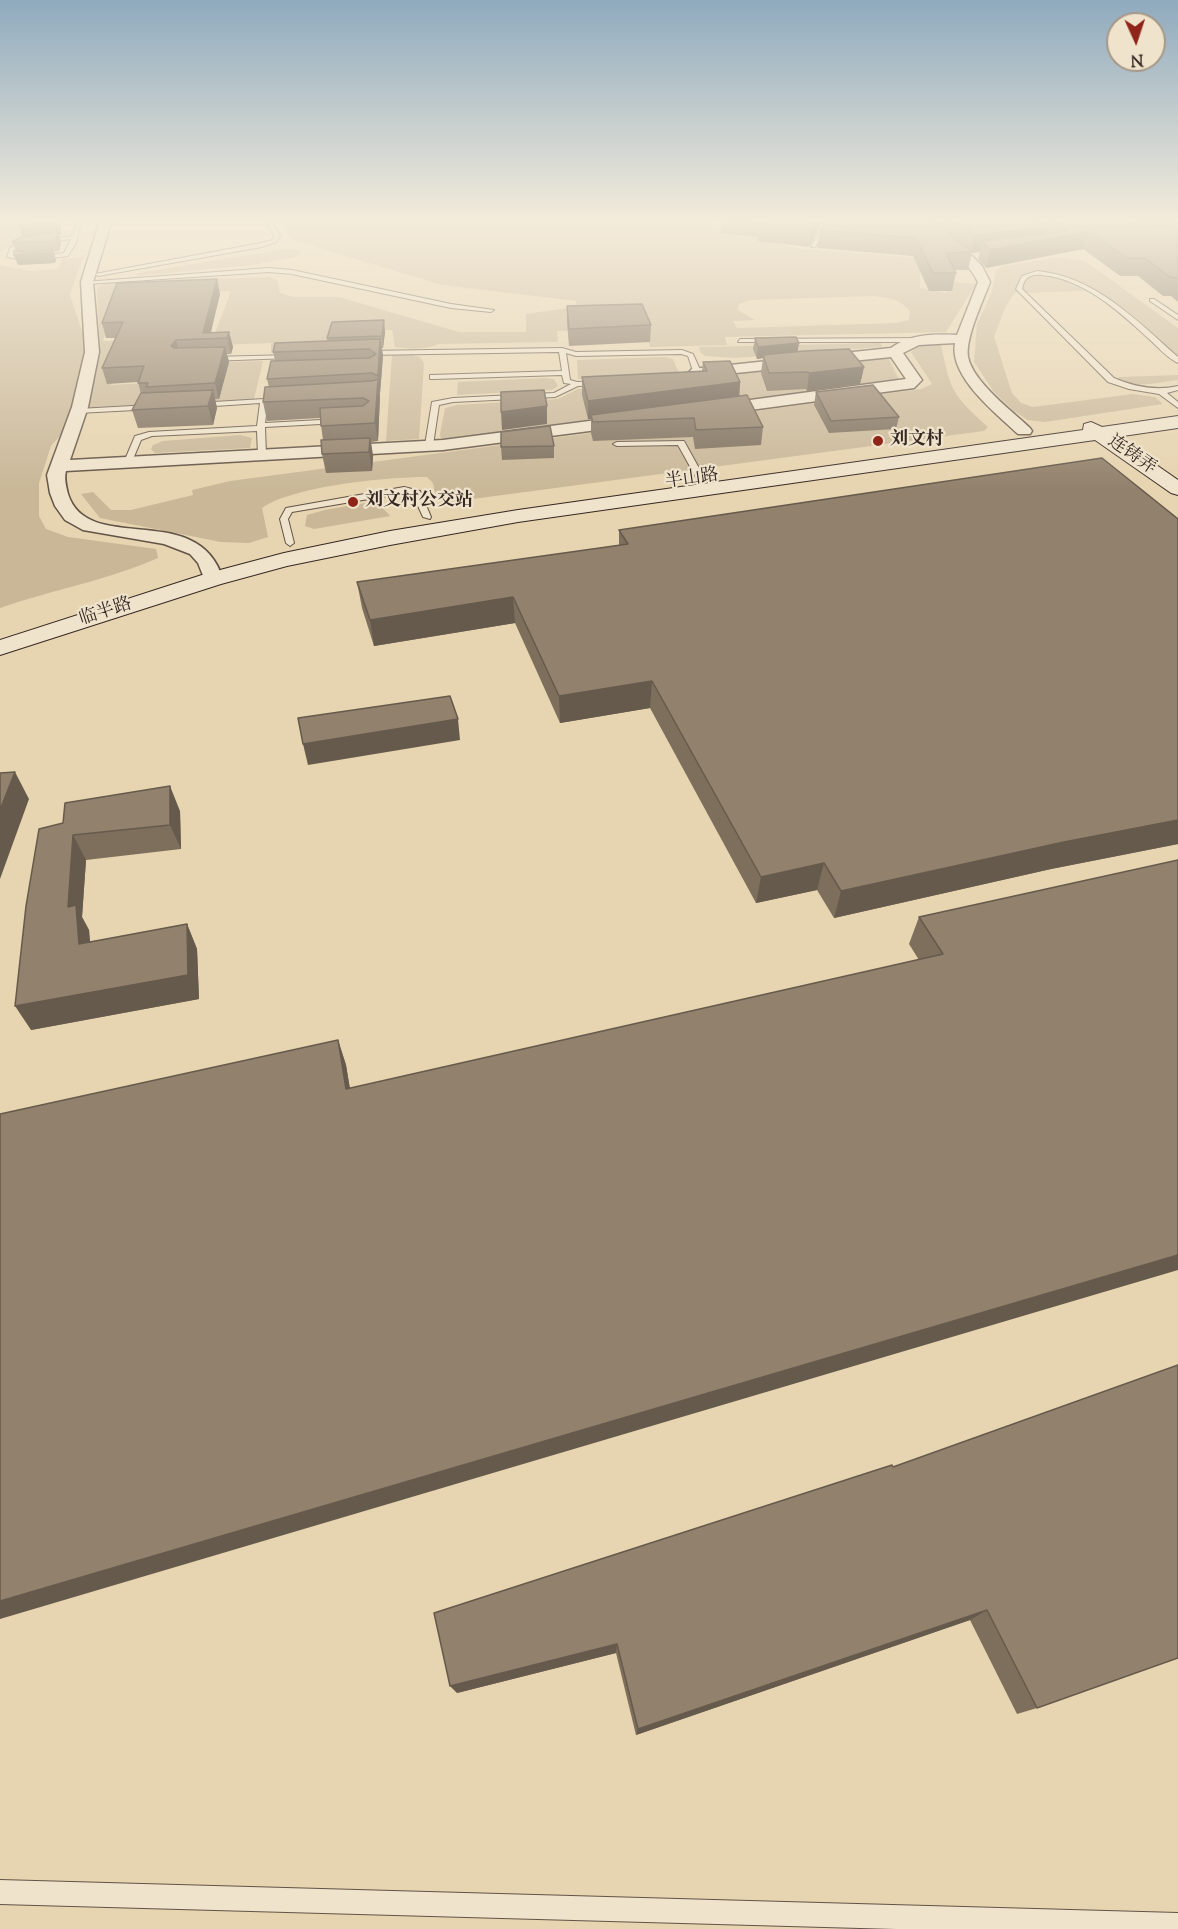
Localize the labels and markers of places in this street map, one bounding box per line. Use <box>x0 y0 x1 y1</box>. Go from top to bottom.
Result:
place label: 刘文村 <box>890 430 944 452</box>
marker: 刘文村 <box>871 434 885 448</box>
place label: 刘文村公交站 <box>365 491 473 513</box>
marker: 刘文村公交站 <box>346 495 360 509</box>

